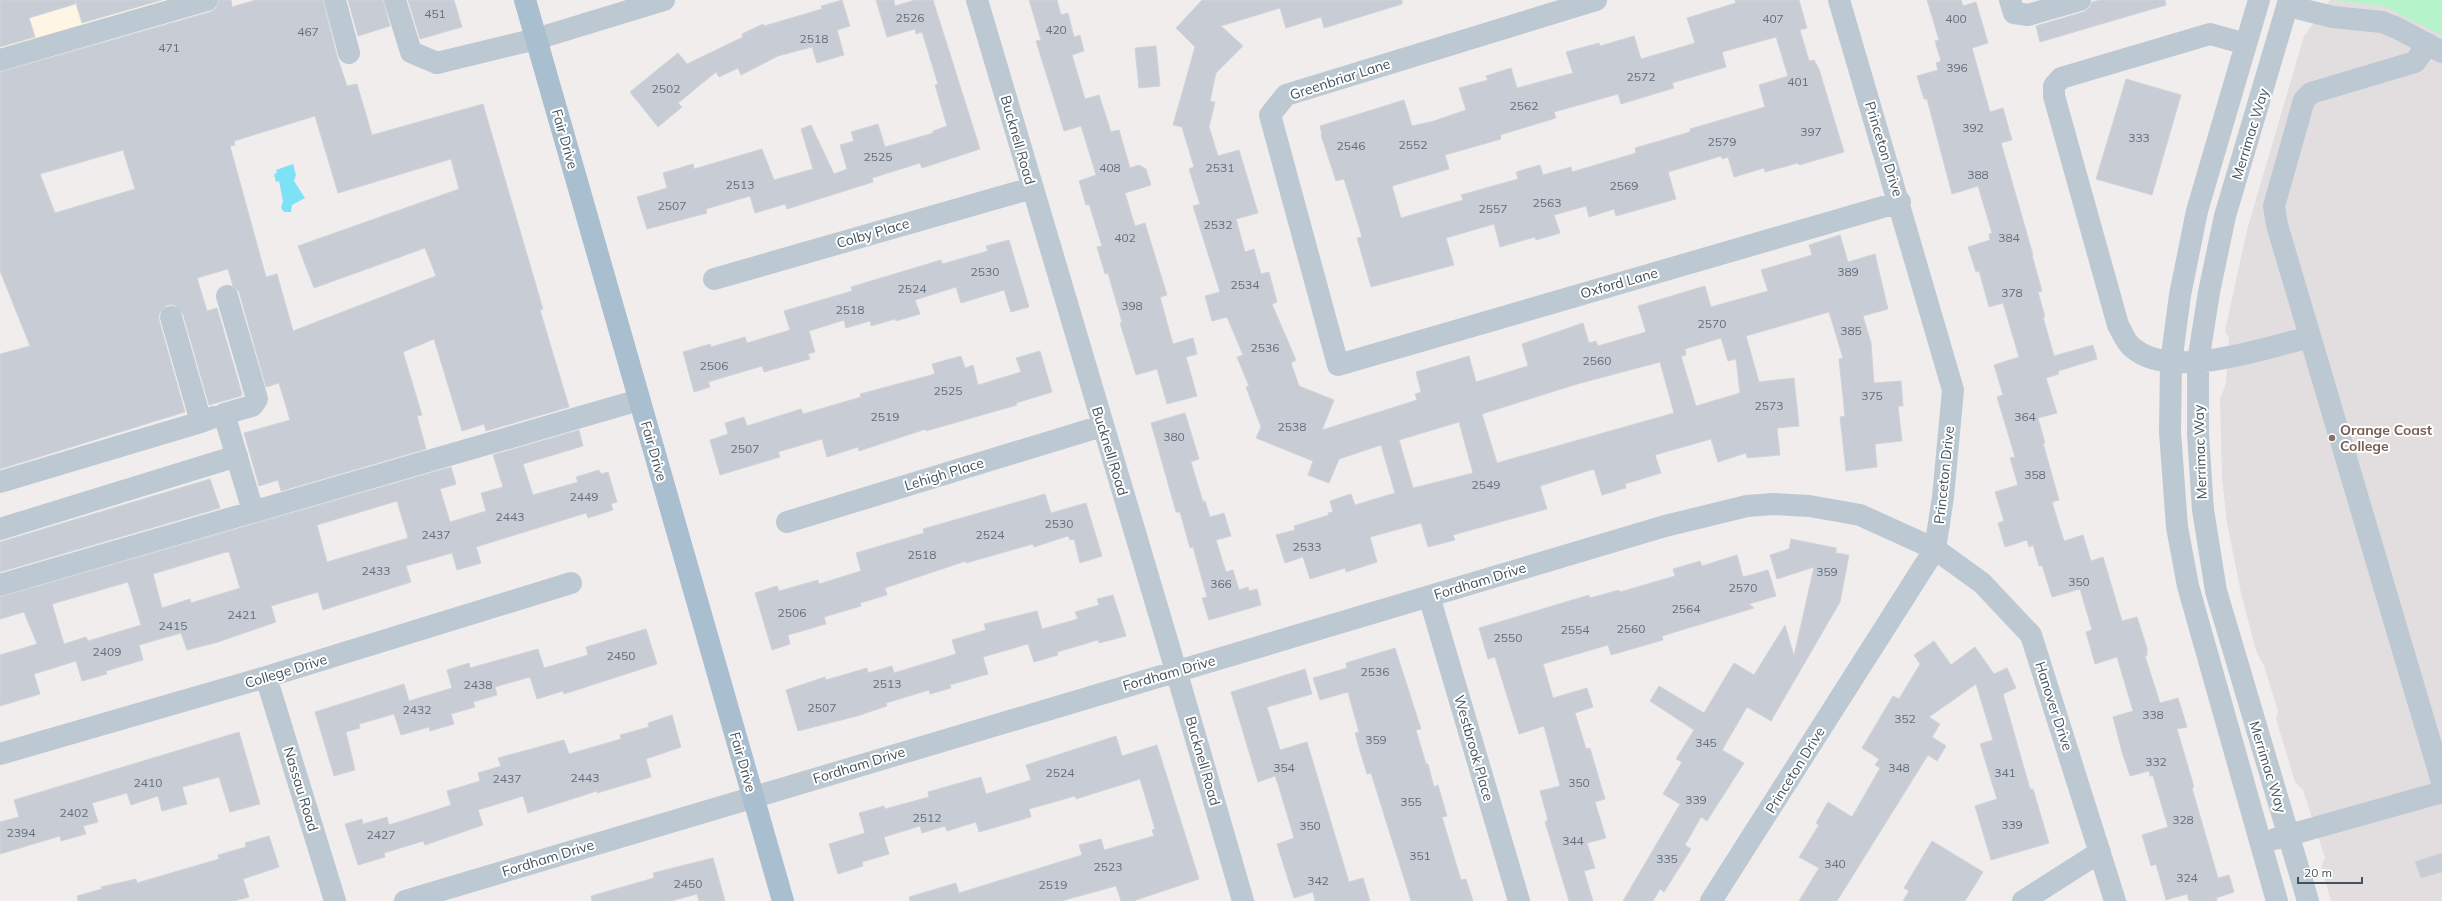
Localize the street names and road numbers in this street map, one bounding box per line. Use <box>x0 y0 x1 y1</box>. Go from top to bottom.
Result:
street label: Greenbriar Lane <box>1288 54 1392 104</box>
street label: Merrimac Way <box>2228 85 2273 182</box>
street label: Bucknell Road <box>997 93 1039 187</box>
street label: Princeton Drive <box>1861 99 1907 199</box>
street label: Fair Drive <box>548 107 582 171</box>
street label: Colby Place <box>834 214 912 252</box>
street label: Oxford Lane <box>1578 263 1660 303</box>
street label: Bucknell Road <box>1088 404 1132 498</box>
street label: Merrimac Way <box>2189 404 2211 500</box>
street label: Fair Drive <box>637 419 671 483</box>
street label: Princeton Drive <box>1930 425 1958 525</box>
street label: Lehigh Place <box>902 453 986 495</box>
street label: Fordham Drive <box>1432 558 1528 604</box>
street label: College Drive <box>243 650 329 692</box>
street label: Fordham Drive <box>1121 651 1217 695</box>
street label: Hanover Drive <box>2031 659 2077 753</box>
street label: Westbrook Place <box>1450 693 1498 803</box>
street label: Bucknell Road <box>1182 714 1224 808</box>
street label: Merrimac Way <box>2246 719 2291 816</box>
street label: Princeton Drive <box>1761 723 1829 817</box>
street label: Fair Drive <box>726 730 760 794</box>
street label: Fordham Drive <box>811 742 907 788</box>
street label: Nassau Road <box>280 745 322 833</box>
street label: Fordham Drive <box>500 835 596 881</box>

